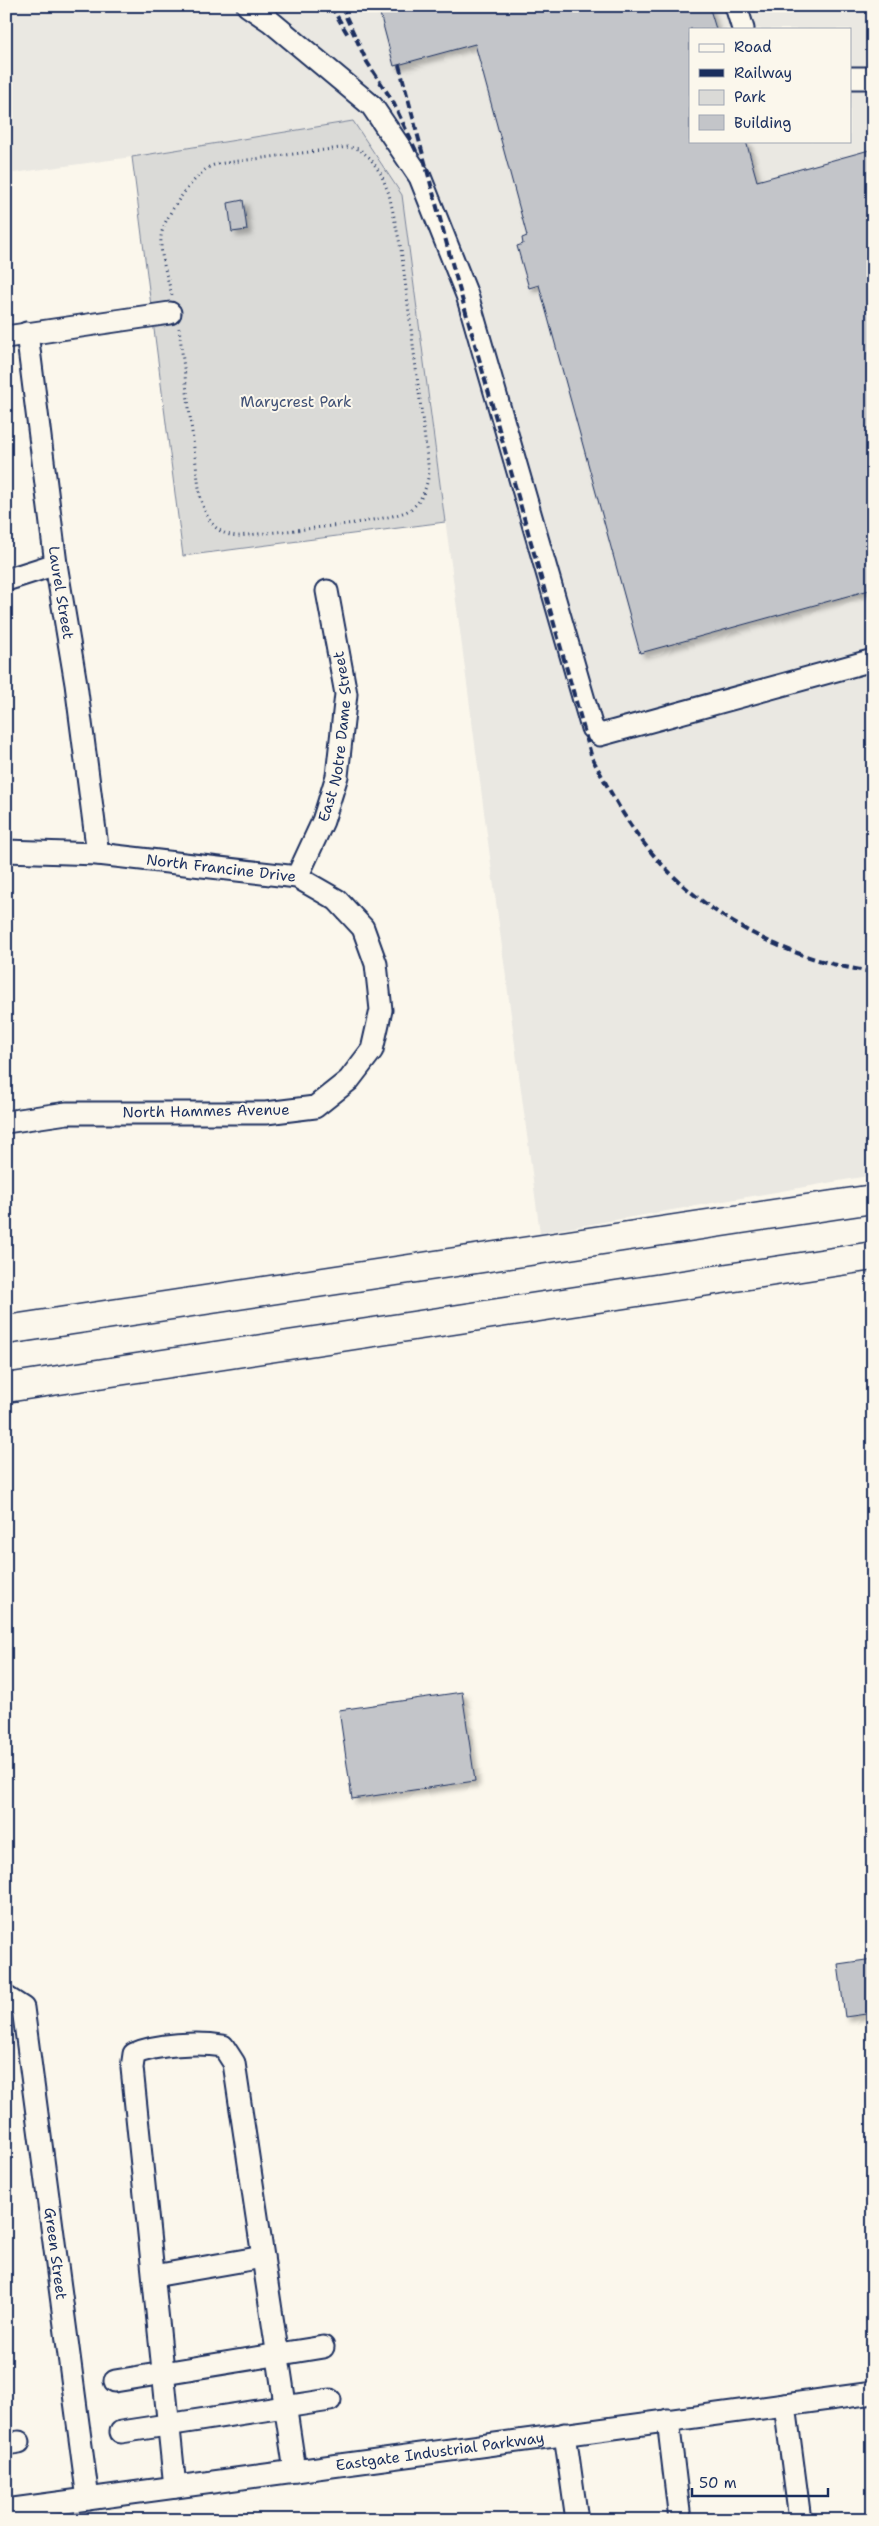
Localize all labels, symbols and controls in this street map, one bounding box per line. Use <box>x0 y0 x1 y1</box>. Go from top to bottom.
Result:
legend <box>689 28 852 142</box>
text: Road <box>734 37 772 57</box>
text: Railway <box>734 63 792 83</box>
text: Park <box>734 87 766 107</box>
text: Building <box>734 113 791 133</box>
park label: Marycrest Park <box>240 392 352 412</box>
street label: Laurel Street <box>44 545 78 641</box>
street label: East Notre Dame Street <box>313 650 356 824</box>
street label: North Francine Drive <box>145 850 297 887</box>
street label: North Hammes Avenue <box>122 1100 290 1122</box>
street label: Green Street <box>40 2206 72 2301</box>
street label: Eastgate Industrial Parkway <box>335 2427 546 2475</box>
scale bar <box>692 2466 828 2498</box>
text: 50 m <box>699 2473 737 2493</box>

